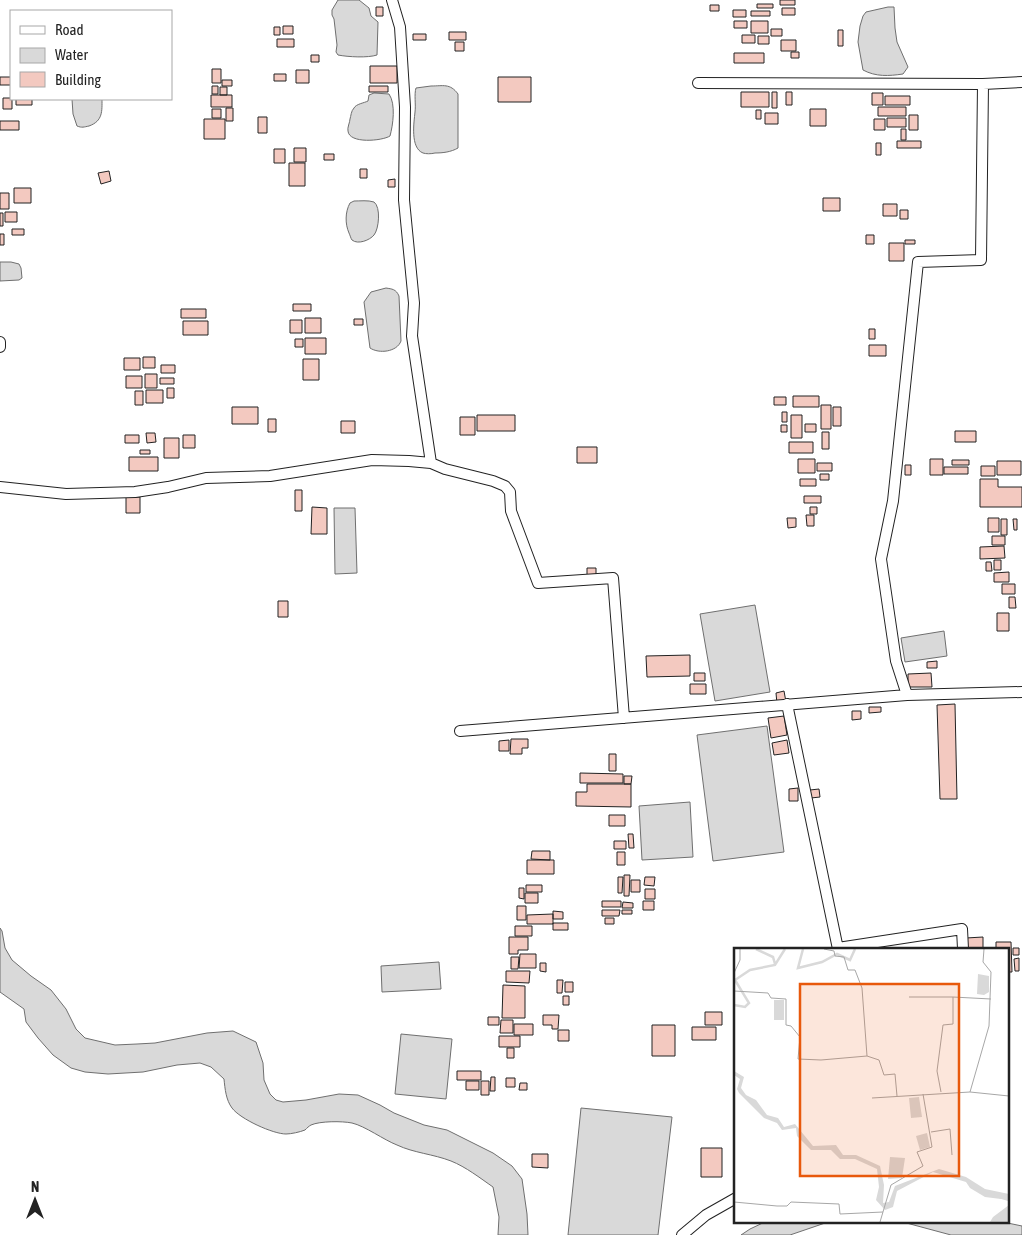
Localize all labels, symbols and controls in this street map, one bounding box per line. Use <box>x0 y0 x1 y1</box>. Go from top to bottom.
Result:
legend <box>10 10 172 100</box>
text: Road <box>55 21 84 38</box>
text: Water <box>55 46 88 63</box>
text: Building <box>55 71 101 88</box>
inset map <box>734 948 1010 1222</box>
north arrow <box>10 1175 60 1225</box>
text: N <box>31 1179 39 1195</box>

